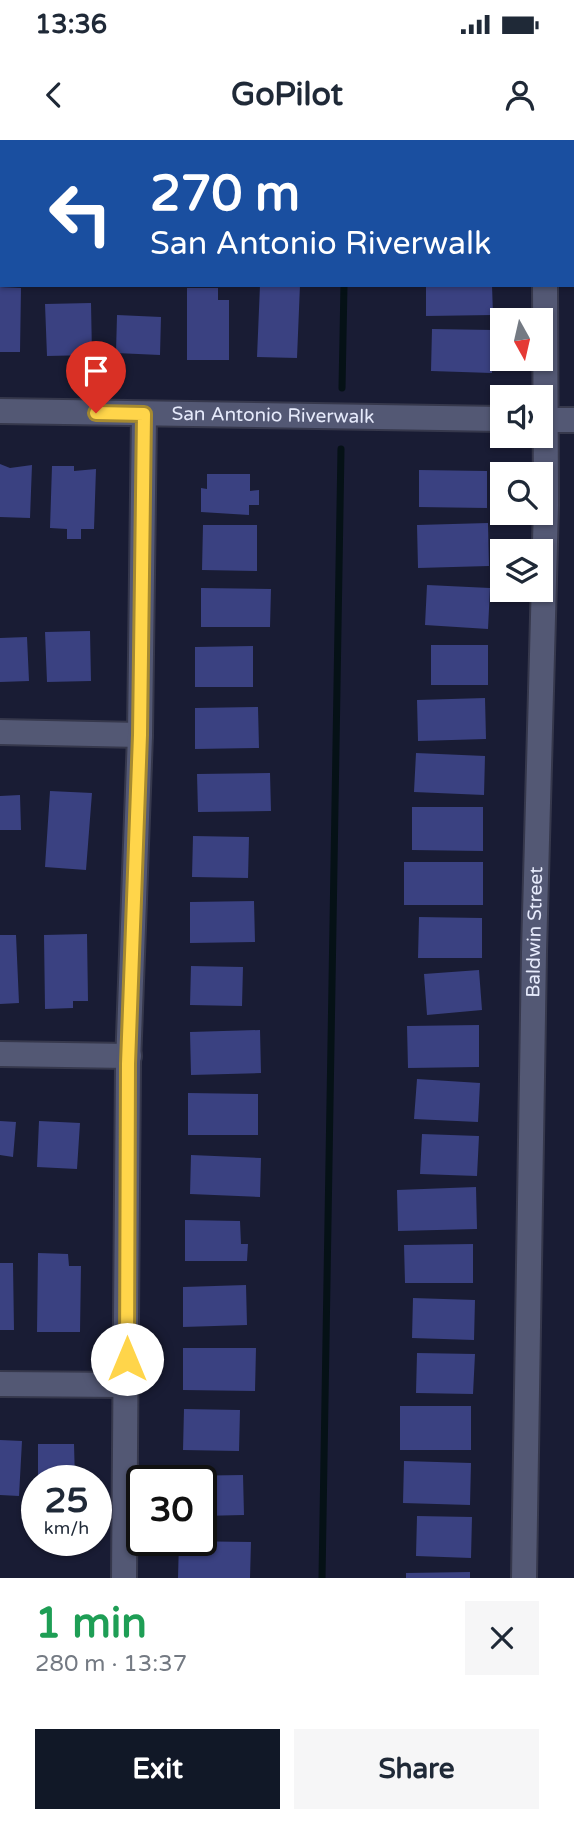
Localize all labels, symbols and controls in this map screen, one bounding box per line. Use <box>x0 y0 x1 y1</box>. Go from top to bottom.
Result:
text: 13:36 <box>35 9 107 40</box>
icon: back <box>35 76 73 114</box>
text: GoPilot <box>231 76 343 114</box>
icon: person <box>501 76 539 114</box>
text: 270 m <box>150 165 300 224</box>
icon: left <box>35 168 126 259</box>
text: San Antonio Riverwalk <box>150 225 491 263</box>
north arrow <box>490 308 553 371</box>
map controls <box>490 308 553 602</box>
pin <box>66 341 126 413</box>
icon: arrive <box>77 352 115 390</box>
button: sound <box>490 385 553 448</box>
street label: San Antonio Riverwalk <box>171 403 375 428</box>
button: search <box>490 462 553 525</box>
button: layers <box>490 539 553 602</box>
street label: Baldwin Street <box>522 866 547 998</box>
position arrow <box>90 1322 164 1396</box>
speed limit sign: 30 <box>126 1465 217 1556</box>
text: 25 <box>45 1480 88 1522</box>
text: km/h <box>44 1517 89 1539</box>
text: 1 min <box>35 1598 147 1649</box>
button: close <box>465 1601 539 1675</box>
text: 280 m · 13:37 <box>35 1650 187 1678</box>
button: Exit <box>35 1729 280 1809</box>
button: Share <box>294 1729 539 1809</box>

